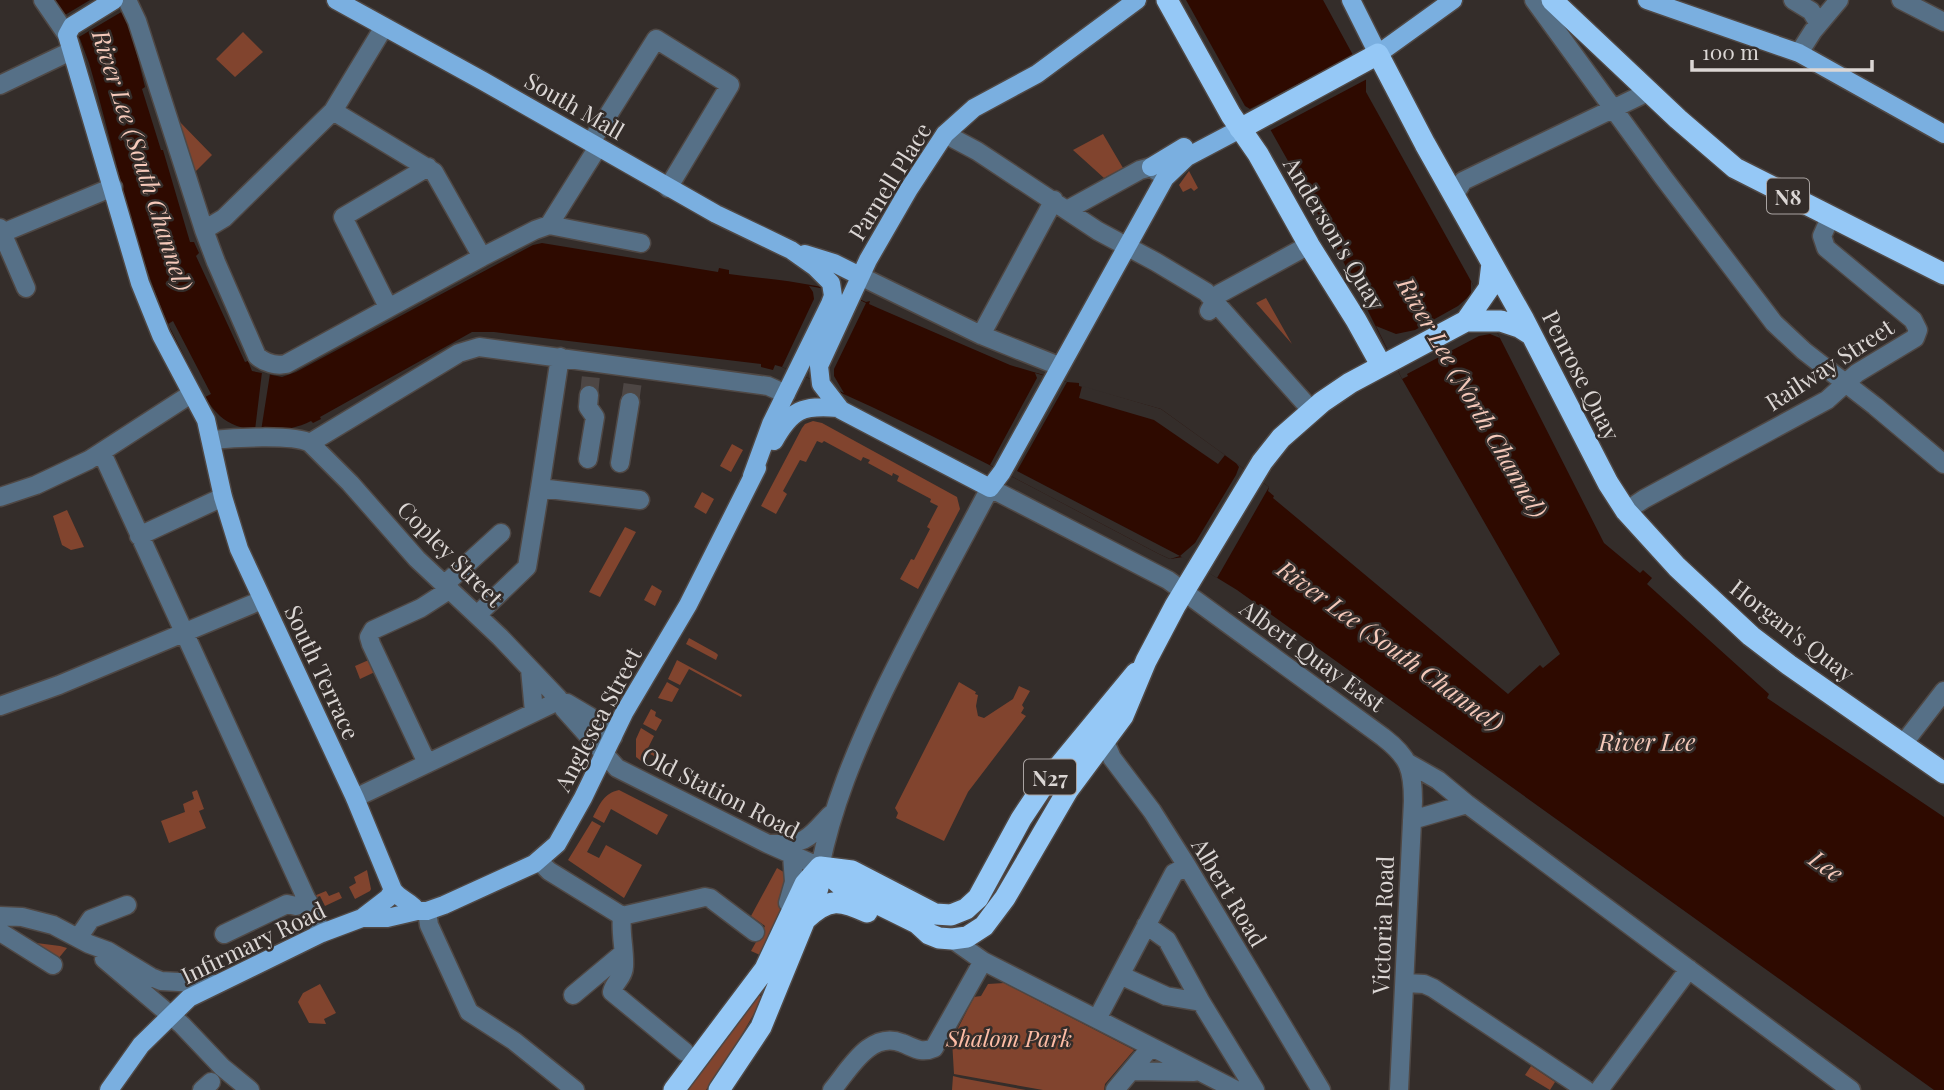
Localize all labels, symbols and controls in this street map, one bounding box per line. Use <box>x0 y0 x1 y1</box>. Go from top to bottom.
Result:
water label: River Lee (South Channel) <box>85 25 200 295</box>
scale bar <box>1692 28 1872 72</box>
text: 100 m <box>1702 37 1759 65</box>
street label: South Mall <box>519 64 631 146</box>
street label: Parnell Place <box>841 116 937 246</box>
street label: Anderson's Quay <box>1277 150 1393 316</box>
road number: N8 <box>1767 178 1809 214</box>
water label: River Lee (North Channel) <box>1390 270 1555 523</box>
street label: Penrose Quay <box>1536 305 1628 446</box>
street label: Railway Street <box>1759 310 1900 417</box>
street label: Copley Street <box>391 493 511 613</box>
water label: River Lee (South Channel) <box>1271 551 1511 738</box>
street label: Horgan's Quay <box>1724 572 1862 689</box>
street label: Albert Quay East <box>1234 591 1392 719</box>
street label: South Terrace <box>278 600 368 744</box>
street label: Anglesea Street <box>546 641 648 797</box>
water label: River Lee <box>1597 725 1696 757</box>
street label: Old Station Road <box>637 739 805 845</box>
road number: N27 <box>1024 760 1076 794</box>
street label: Albert Road <box>1185 831 1275 952</box>
water label: Lee <box>1803 841 1850 888</box>
street label: Victoria Road <box>1364 855 1400 996</box>
street label: Infirmary Road <box>176 894 330 990</box>
park label: Shalom Park <box>945 1022 1072 1053</box>

